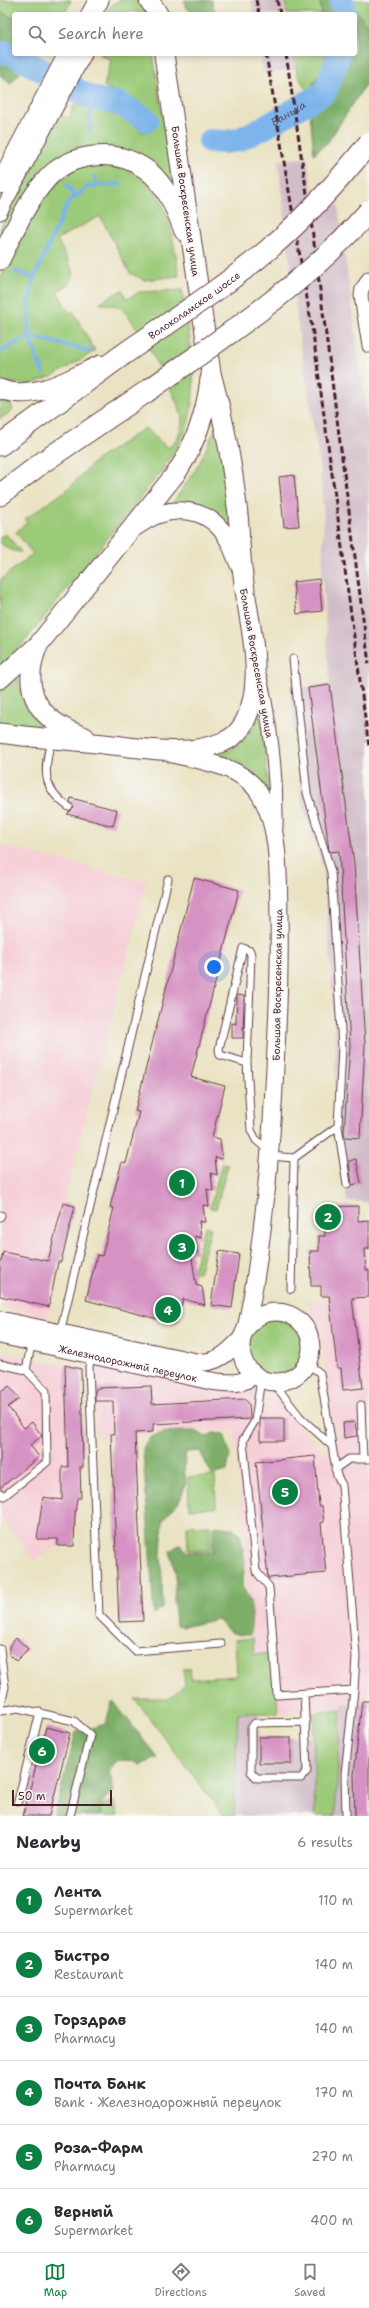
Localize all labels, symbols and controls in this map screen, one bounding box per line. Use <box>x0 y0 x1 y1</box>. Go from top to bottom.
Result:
search box <box>12 12 357 56</box>
icon: search <box>26 23 48 45</box>
text: Search here <box>58 24 144 44</box>
water label: Банька <box>268 98 309 130</box>
street label: Большая Воскресенская улица <box>168 125 203 278</box>
street label: Волоколамское шоссе <box>146 268 243 342</box>
street label: Большая Воскресенская улица <box>237 587 276 740</box>
street label: Большая Воскресенская улица <box>270 908 285 1061</box>
your location <box>204 957 224 977</box>
pin: 1 <box>169 1168 195 1198</box>
pin: 2 <box>315 1202 341 1232</box>
pin: 3 <box>169 1232 195 1262</box>
pin: 4 <box>155 1295 181 1325</box>
street label: Железнодорожный переулок <box>57 1342 199 1385</box>
pin: 5 <box>272 1477 298 1507</box>
pin: 6 <box>29 1736 55 1766</box>
scale bar <box>12 1788 112 1807</box>
text: 50 m <box>18 1789 46 1804</box>
text: Nearby <box>16 1831 81 1853</box>
text: 6 results <box>297 1834 353 1851</box>
text: Лента <box>54 1882 102 1902</box>
text: 1 <box>26 1892 32 1909</box>
text: 110 m <box>318 1892 353 1909</box>
text: Supermarket <box>54 1902 133 1919</box>
text: Бистро <box>54 1946 110 1966</box>
text: 2 <box>24 1956 34 1973</box>
text: 140 m <box>314 1956 353 1973</box>
text: Restaurant <box>54 1966 124 1983</box>
text: Горздрав <box>54 2010 126 2030</box>
text: 3 <box>24 2020 34 2037</box>
text: 140 m <box>314 2020 353 2037</box>
text: Pharmacy <box>54 2030 116 2047</box>
text: Почта Банк <box>54 2074 146 2094</box>
text: 4 <box>24 2084 34 2101</box>
text: 170 m <box>315 2084 353 2101</box>
text: Bank · Железнодорожный переулок <box>54 2094 281 2111</box>
text: Роза-Фарм <box>54 2138 143 2158</box>
text: 5 <box>25 2148 33 2165</box>
text: 270 m <box>311 2148 353 2165</box>
text: Pharmacy <box>54 2158 116 2175</box>
text: Верный <box>54 2202 113 2222</box>
text: 6 <box>24 2212 34 2229</box>
text: 400 m <box>310 2212 353 2229</box>
text: Supermarket <box>54 2222 133 2239</box>
tab: Map <box>44 2261 67 2300</box>
tab: Directions <box>154 2261 207 2300</box>
tab: Saved <box>294 2261 325 2300</box>

